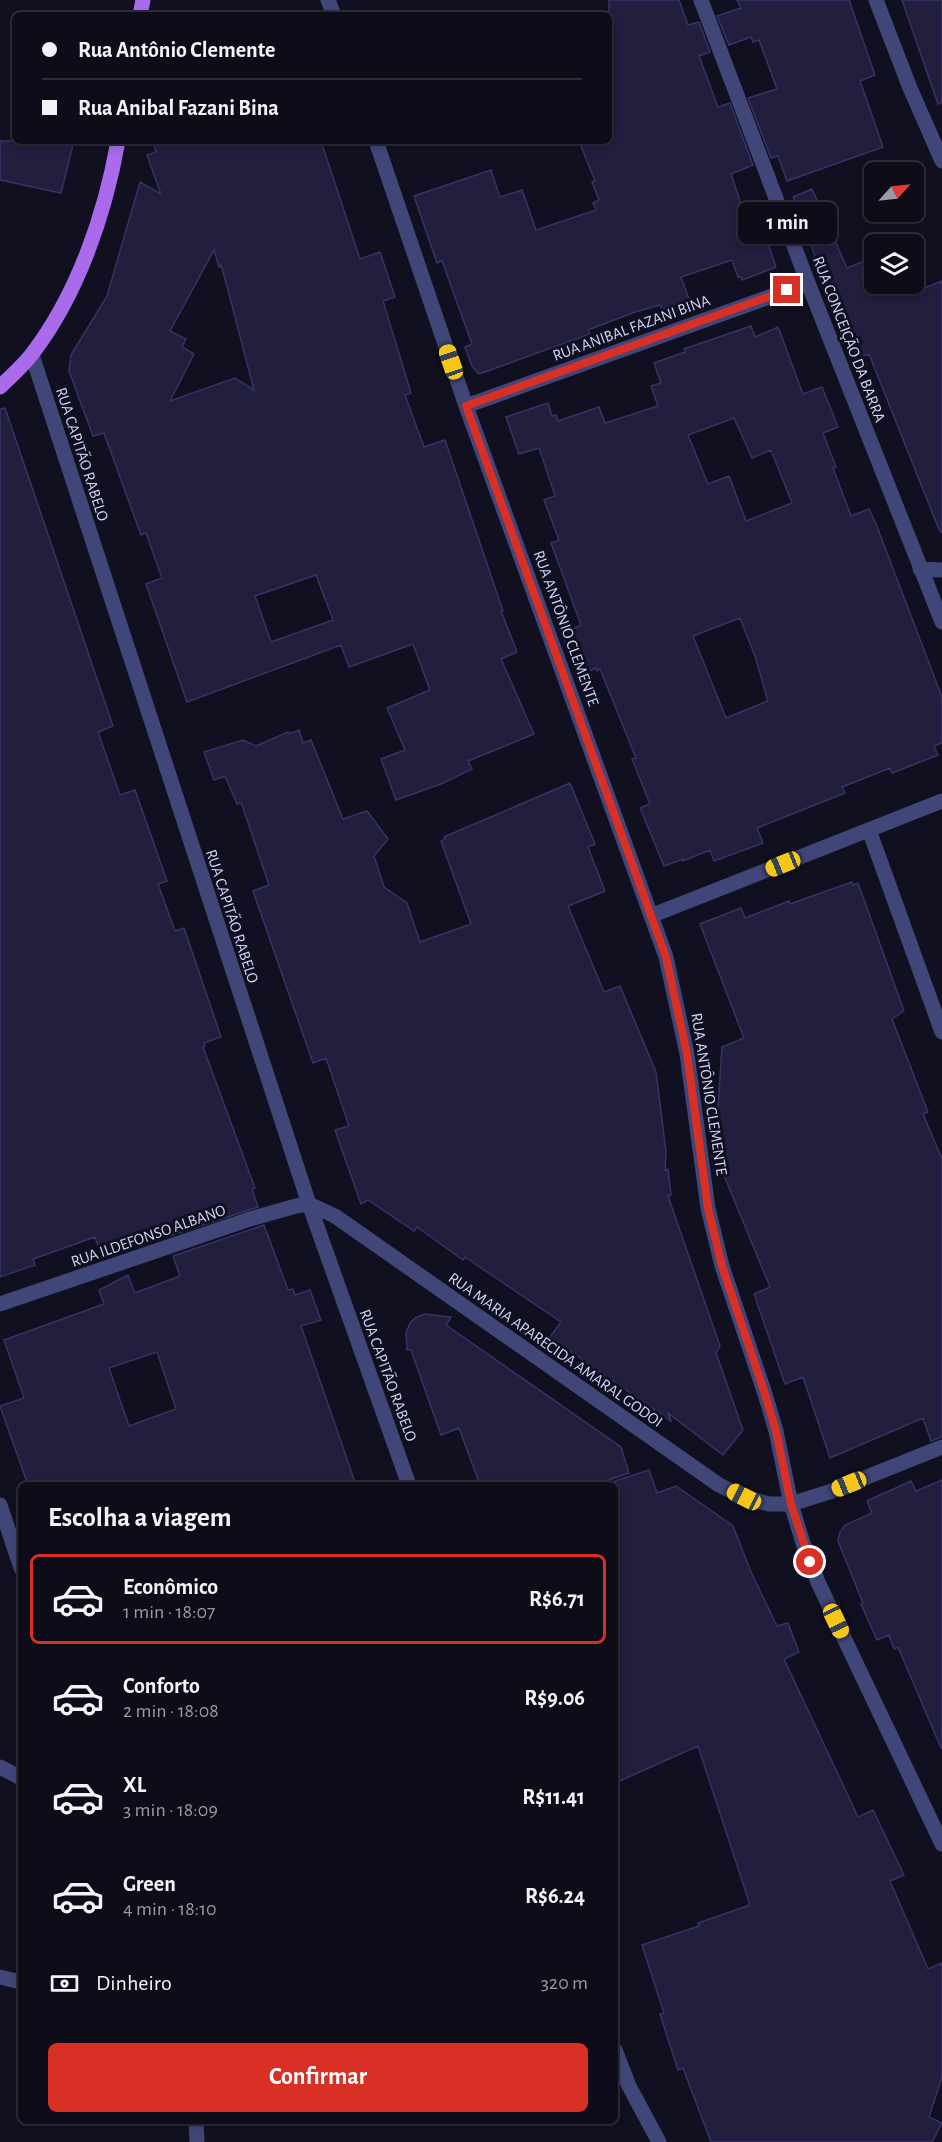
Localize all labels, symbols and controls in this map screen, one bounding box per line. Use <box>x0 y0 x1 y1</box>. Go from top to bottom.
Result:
text: Rua Antônio Clemente <box>78 39 275 61</box>
text: Rua Anibal Fazani Bina <box>78 97 279 119</box>
north arrow <box>864 162 924 222</box>
map controls <box>864 162 924 294</box>
callout: 1 min <box>738 203 836 245</box>
text: 1 min <box>766 213 809 233</box>
button: layers <box>864 234 924 294</box>
street label: RUA CONCEIÇÃO DA BARRA <box>810 253 890 425</box>
route end <box>773 276 800 303</box>
street label: RUA ANIBAL FAZANI BINA <box>551 292 712 364</box>
car <box>437 342 465 382</box>
street label: RUA CAPITÃO RABELO <box>53 385 113 523</box>
street label: RUA ANTÔNIO CLEMENTE <box>530 548 604 709</box>
street label: RUA CAPITÃO RABELO <box>203 847 263 985</box>
car <box>763 849 803 879</box>
street label: RUA ANTÔNIO CLEMENTE <box>688 1011 732 1177</box>
street label: RUA ILDEFONSO ALBANO <box>69 1202 228 1270</box>
street label: RUA MARIA APARECIDA AMARAL GODOI <box>446 1270 665 1430</box>
street label: RUA CAPITÃO RABELO <box>357 1306 421 1444</box>
car <box>829 1469 869 1499</box>
car <box>724 1481 764 1513</box>
text: Escolha a viagem <box>48 1504 231 1531</box>
route start <box>796 1548 823 1575</box>
icon: car <box>51 1572 105 1626</box>
text: Econômico <box>123 1576 218 1598</box>
text: R$6.71 <box>529 1588 585 1610</box>
car <box>820 1601 852 1641</box>
text: 1 min · 18:07 <box>123 1602 215 1622</box>
icon: car <box>51 1671 105 1725</box>
text: Conforto <box>123 1675 200 1697</box>
text: R$9.06 <box>524 1687 585 1709</box>
text: 2 min · 18:08 <box>123 1701 219 1721</box>
icon: car <box>51 1770 105 1824</box>
text: XL <box>123 1774 146 1796</box>
text: R$11.41 <box>522 1786 585 1808</box>
text: 3 min · 18:09 <box>123 1800 218 1820</box>
icon: car <box>51 1869 105 1923</box>
text: Green <box>123 1873 176 1895</box>
text: R$6.24 <box>525 1885 585 1907</box>
text: 4 min · 18:10 <box>123 1899 217 1919</box>
icon: cash <box>48 1967 81 2000</box>
text: Dinheiro <box>96 1972 172 1994</box>
text: 320 m <box>541 1973 588 1993</box>
button: Confirmar <box>48 2043 588 2112</box>

